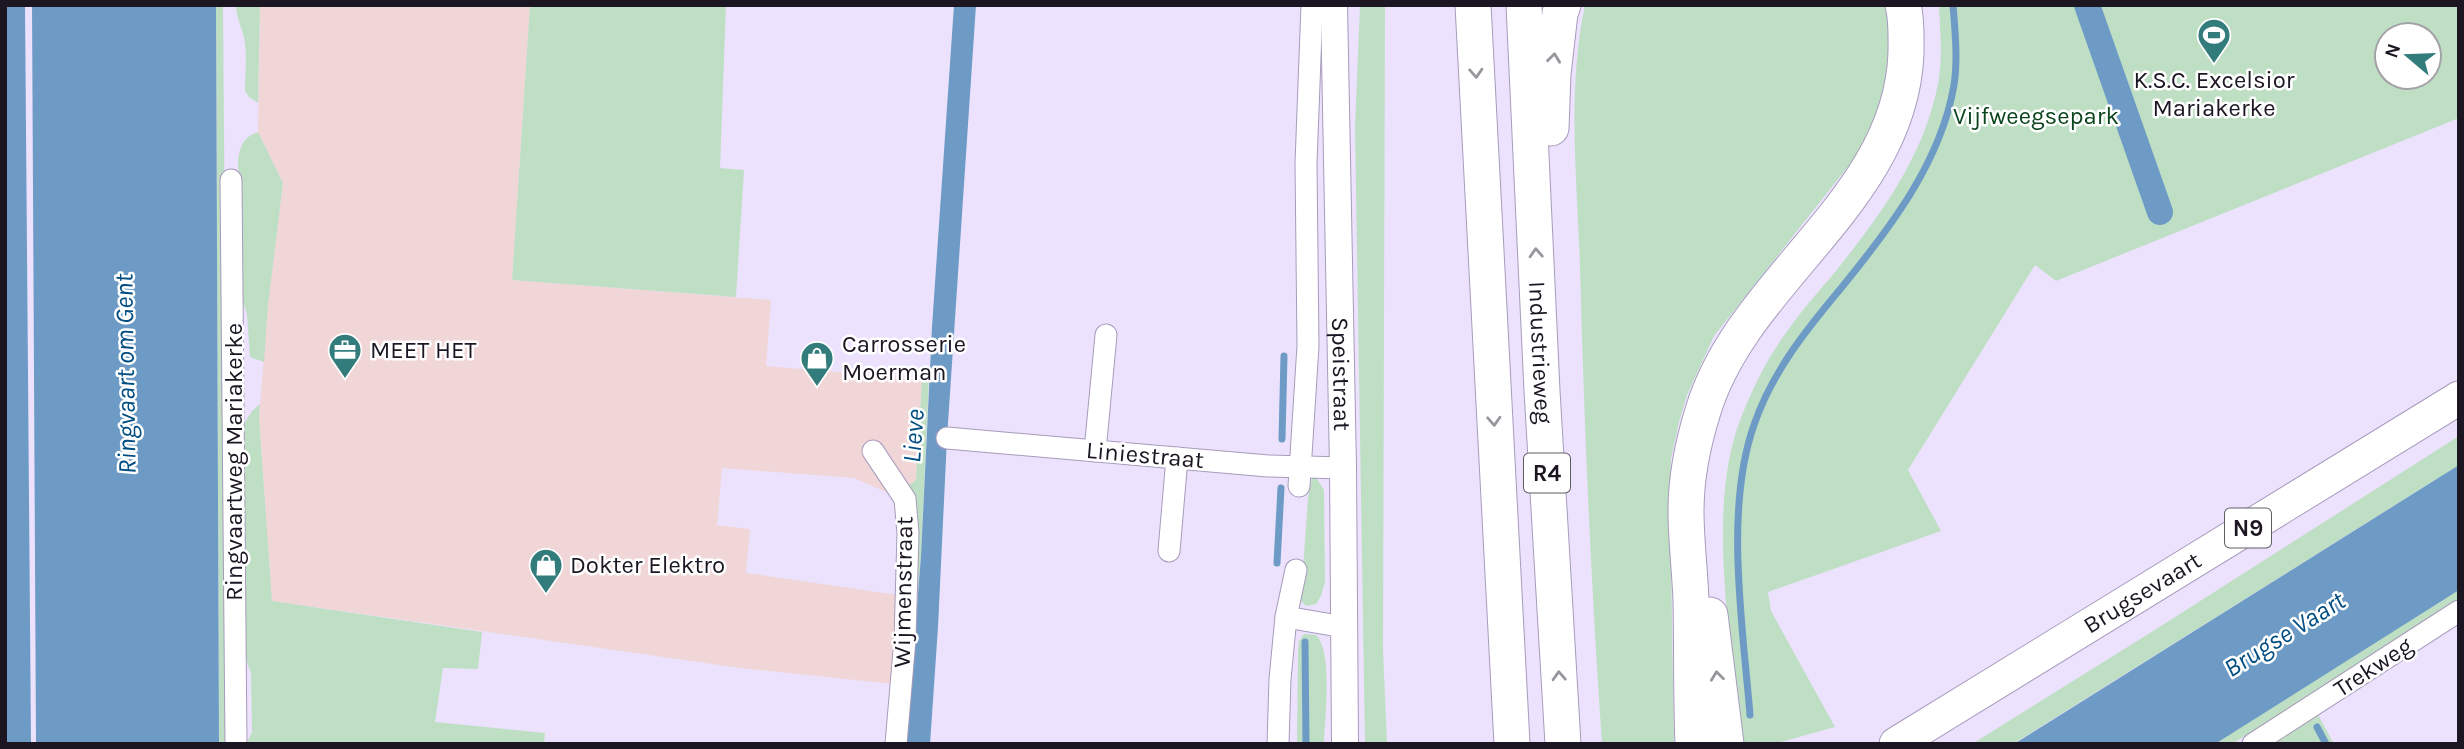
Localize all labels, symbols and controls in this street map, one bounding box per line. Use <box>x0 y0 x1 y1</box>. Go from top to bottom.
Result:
sports icon: K.S.C. Excelsior Mariakerke <box>2195 16 2233 65</box>
north arrow <box>2373 21 2443 91</box>
text: N <box>2380 41 2405 61</box>
one-way arrow <box>1547 52 1562 64</box>
place label: K.S.C. Excelsior Mariakerke <box>2133 66 2295 122</box>
one-way arrow <box>1469 68 1484 79</box>
park label: Vijfweegsepark <box>1953 102 2119 130</box>
one-way arrow <box>1528 247 1543 258</box>
water label: Ringvaart om Gent <box>108 272 143 474</box>
street label: Industrieweg <box>1523 280 1558 425</box>
street label: Speistraat <box>1326 317 1356 431</box>
street label: Ringvaartweg Mariakerke <box>220 323 248 601</box>
place label: Carrosserie Moerman <box>842 330 966 386</box>
office icon: MEET HET <box>326 331 364 380</box>
place label: MEET HET <box>370 336 477 364</box>
shop icon: Carrosserie Moerman <box>798 339 836 388</box>
water label: Lieve <box>896 408 931 464</box>
one-way arrow <box>1486 416 1501 427</box>
street label: Liniestraat <box>1085 436 1205 474</box>
road number: R4 <box>1524 453 1570 492</box>
road number: N9 <box>2225 508 2271 548</box>
street label: Wijmenstraat <box>888 516 918 668</box>
shop icon: Dokter Elektro <box>527 546 565 595</box>
street label: Brugsevaart <box>2078 546 2206 639</box>
place label: Dokter Elektro <box>570 551 725 579</box>
water label: Brugse Vaart <box>2218 584 2352 684</box>
street label: Trekweg <box>2328 631 2418 703</box>
one-way arrow <box>1552 670 1567 681</box>
one-way arrow <box>1710 670 1725 682</box>

